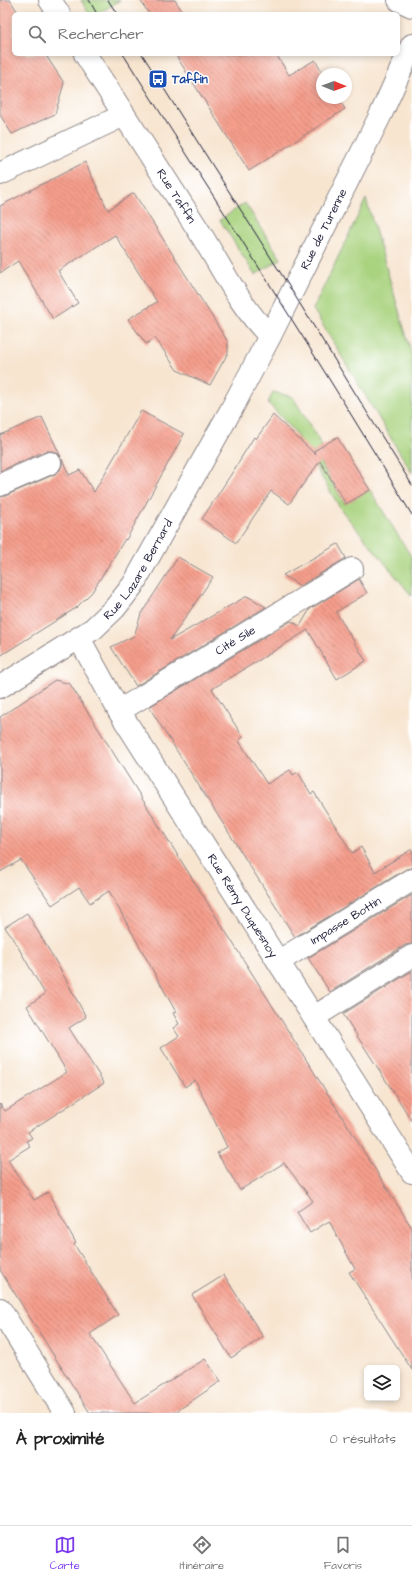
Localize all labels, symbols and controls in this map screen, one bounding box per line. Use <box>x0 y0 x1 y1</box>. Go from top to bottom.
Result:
search box <box>12 12 400 56</box>
icon: search <box>26 23 48 45</box>
text: Rechercher <box>58 24 143 45</box>
bus stop icon: Taffin <box>147 68 169 90</box>
north arrow <box>316 68 352 104</box>
place label: Taffin <box>171 71 208 88</box>
street label: Rue Taffin <box>152 166 200 227</box>
street label: Rue de Turenne <box>296 185 352 273</box>
street label: Rue Lazare Bernard <box>100 516 177 624</box>
street label: Cité Sile <box>212 622 259 659</box>
street label: Rue Rémy Duquesnoy <box>203 851 282 962</box>
street label: Impasse Bottin <box>307 893 385 949</box>
map controls <box>364 1365 400 1401</box>
button: layers <box>364 1365 400 1401</box>
text: À proximité <box>16 1427 105 1451</box>
text: 0 résultats <box>330 1430 396 1448</box>
tab: Carte <box>50 1534 80 1573</box>
tab: Itinéraire <box>179 1534 224 1573</box>
tab: Favoris <box>324 1534 362 1573</box>

